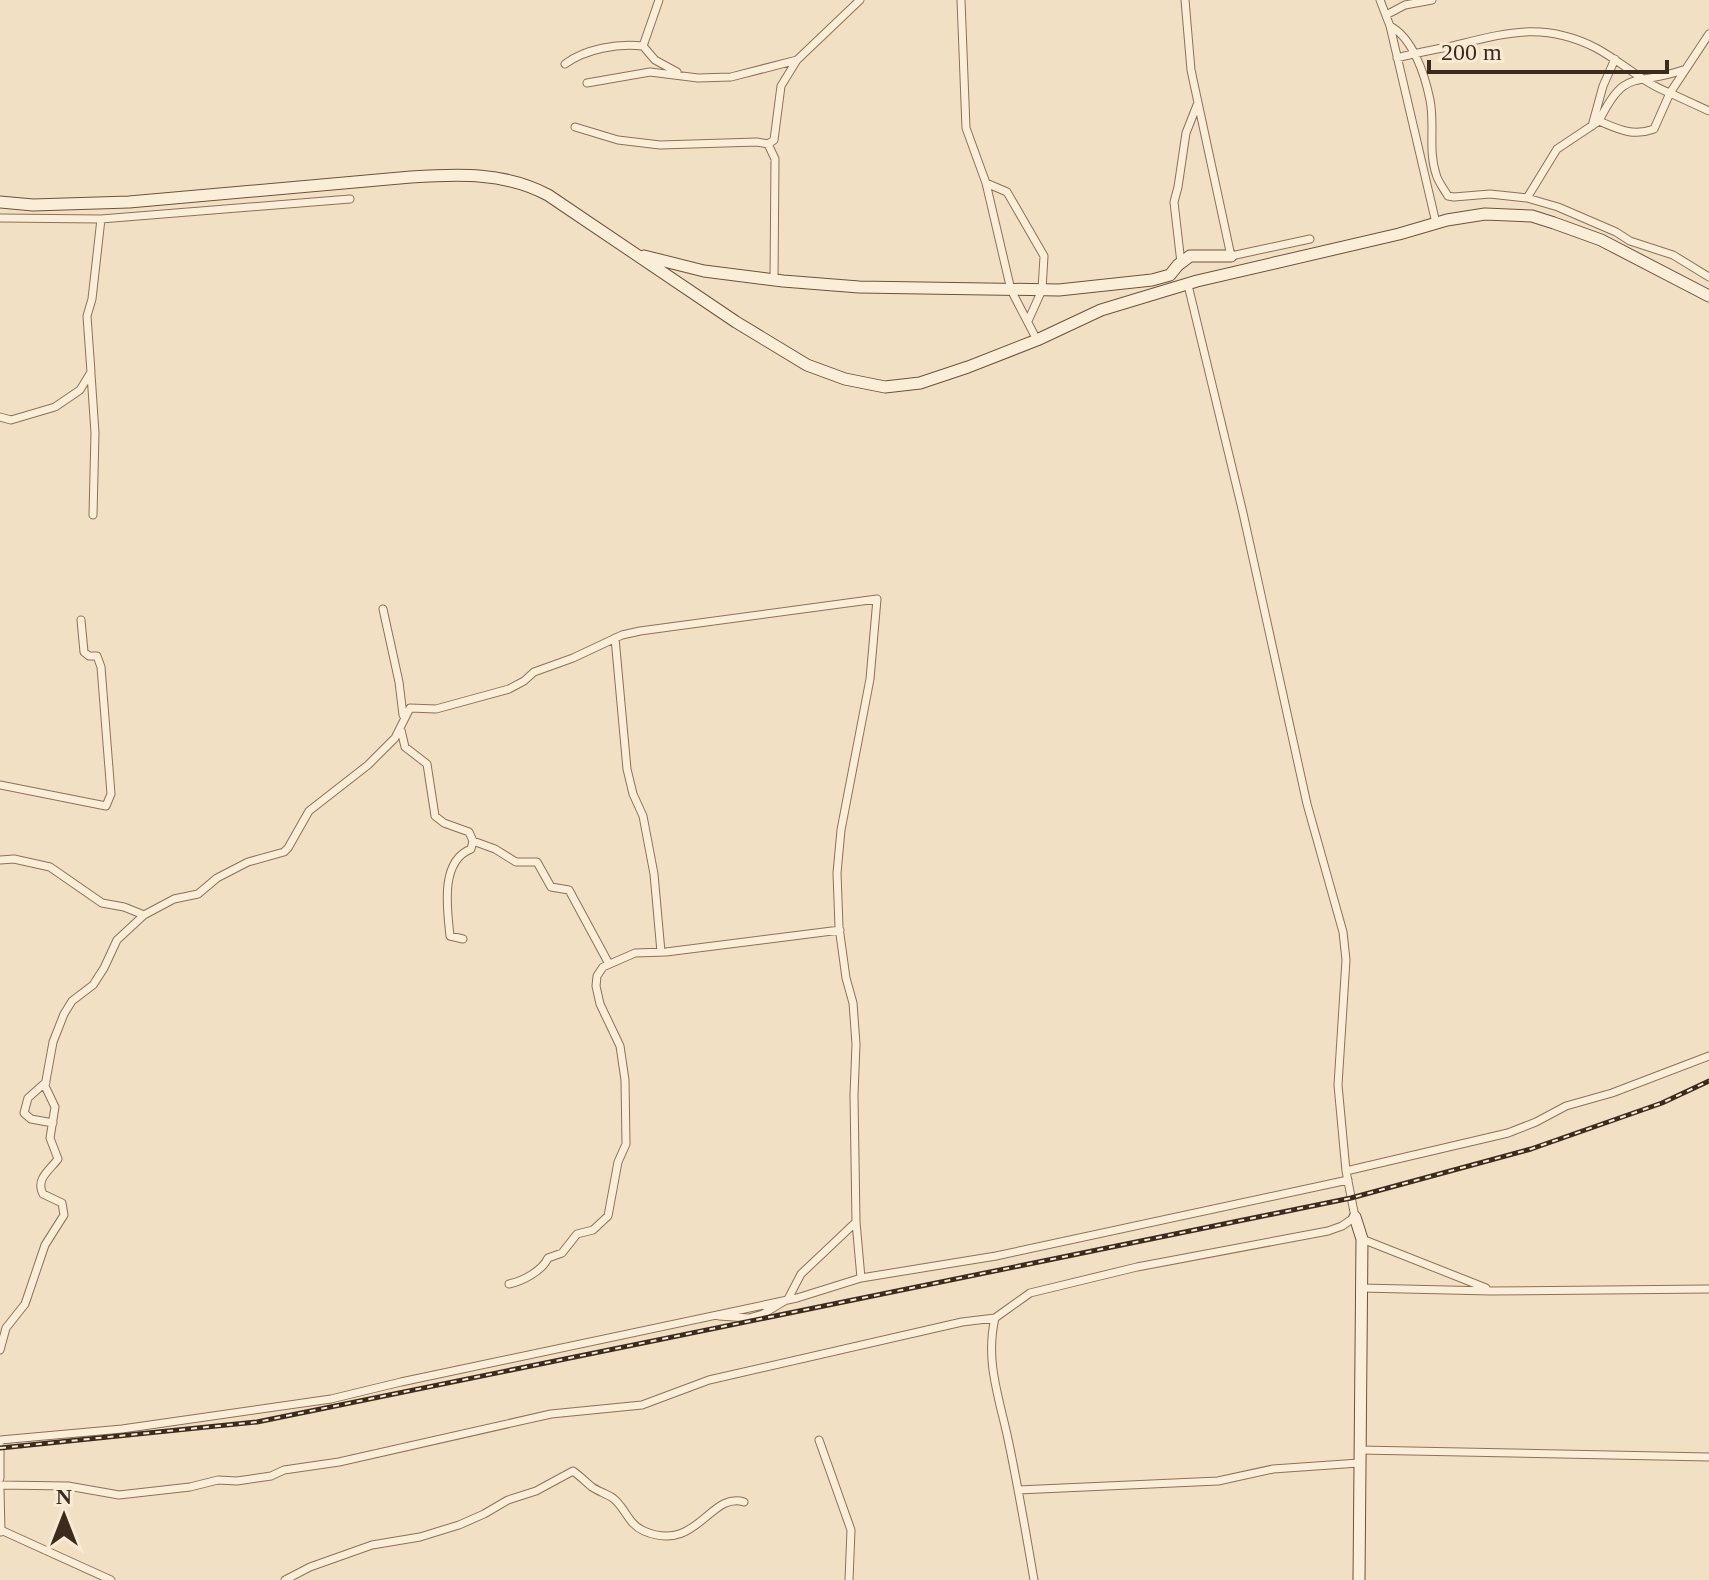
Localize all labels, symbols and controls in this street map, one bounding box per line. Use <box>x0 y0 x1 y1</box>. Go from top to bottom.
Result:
scale bar <box>1429 24 1667 74</box>
text: 200 m <box>1441 39 1502 65</box>
north arrow <box>24 1476 104 1556</box>
text: N <box>56 1484 72 1509</box>

